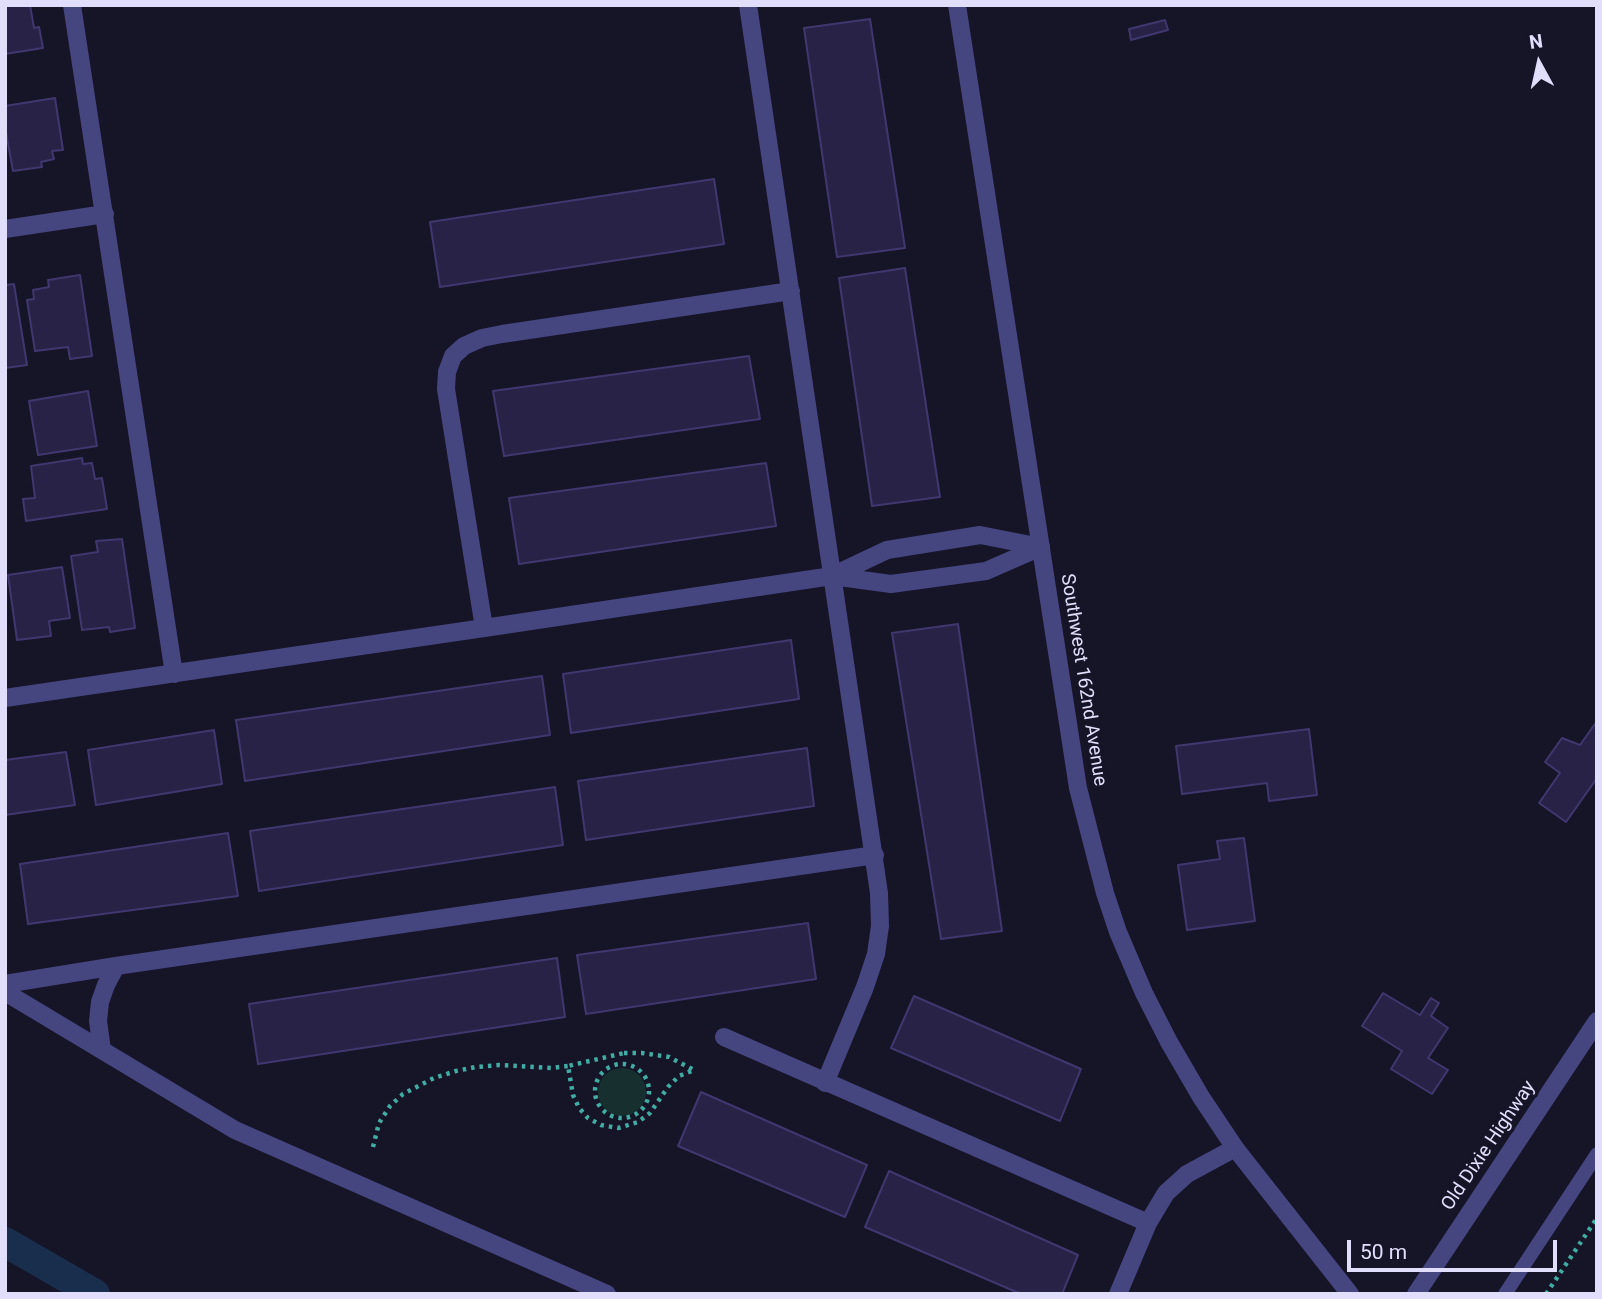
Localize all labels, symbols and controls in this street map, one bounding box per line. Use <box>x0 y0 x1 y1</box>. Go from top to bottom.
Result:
north arrow <box>1504 28 1574 98</box>
text: N <box>1528 29 1544 54</box>
street label: Southwest 162nd Avenue <box>1055 572 1111 788</box>
street label: Old Dixie Highway <box>1437 1077 1541 1215</box>
scale bar <box>1350 1226 1560 1270</box>
text: 50 m <box>1360 1240 1407 1264</box>

